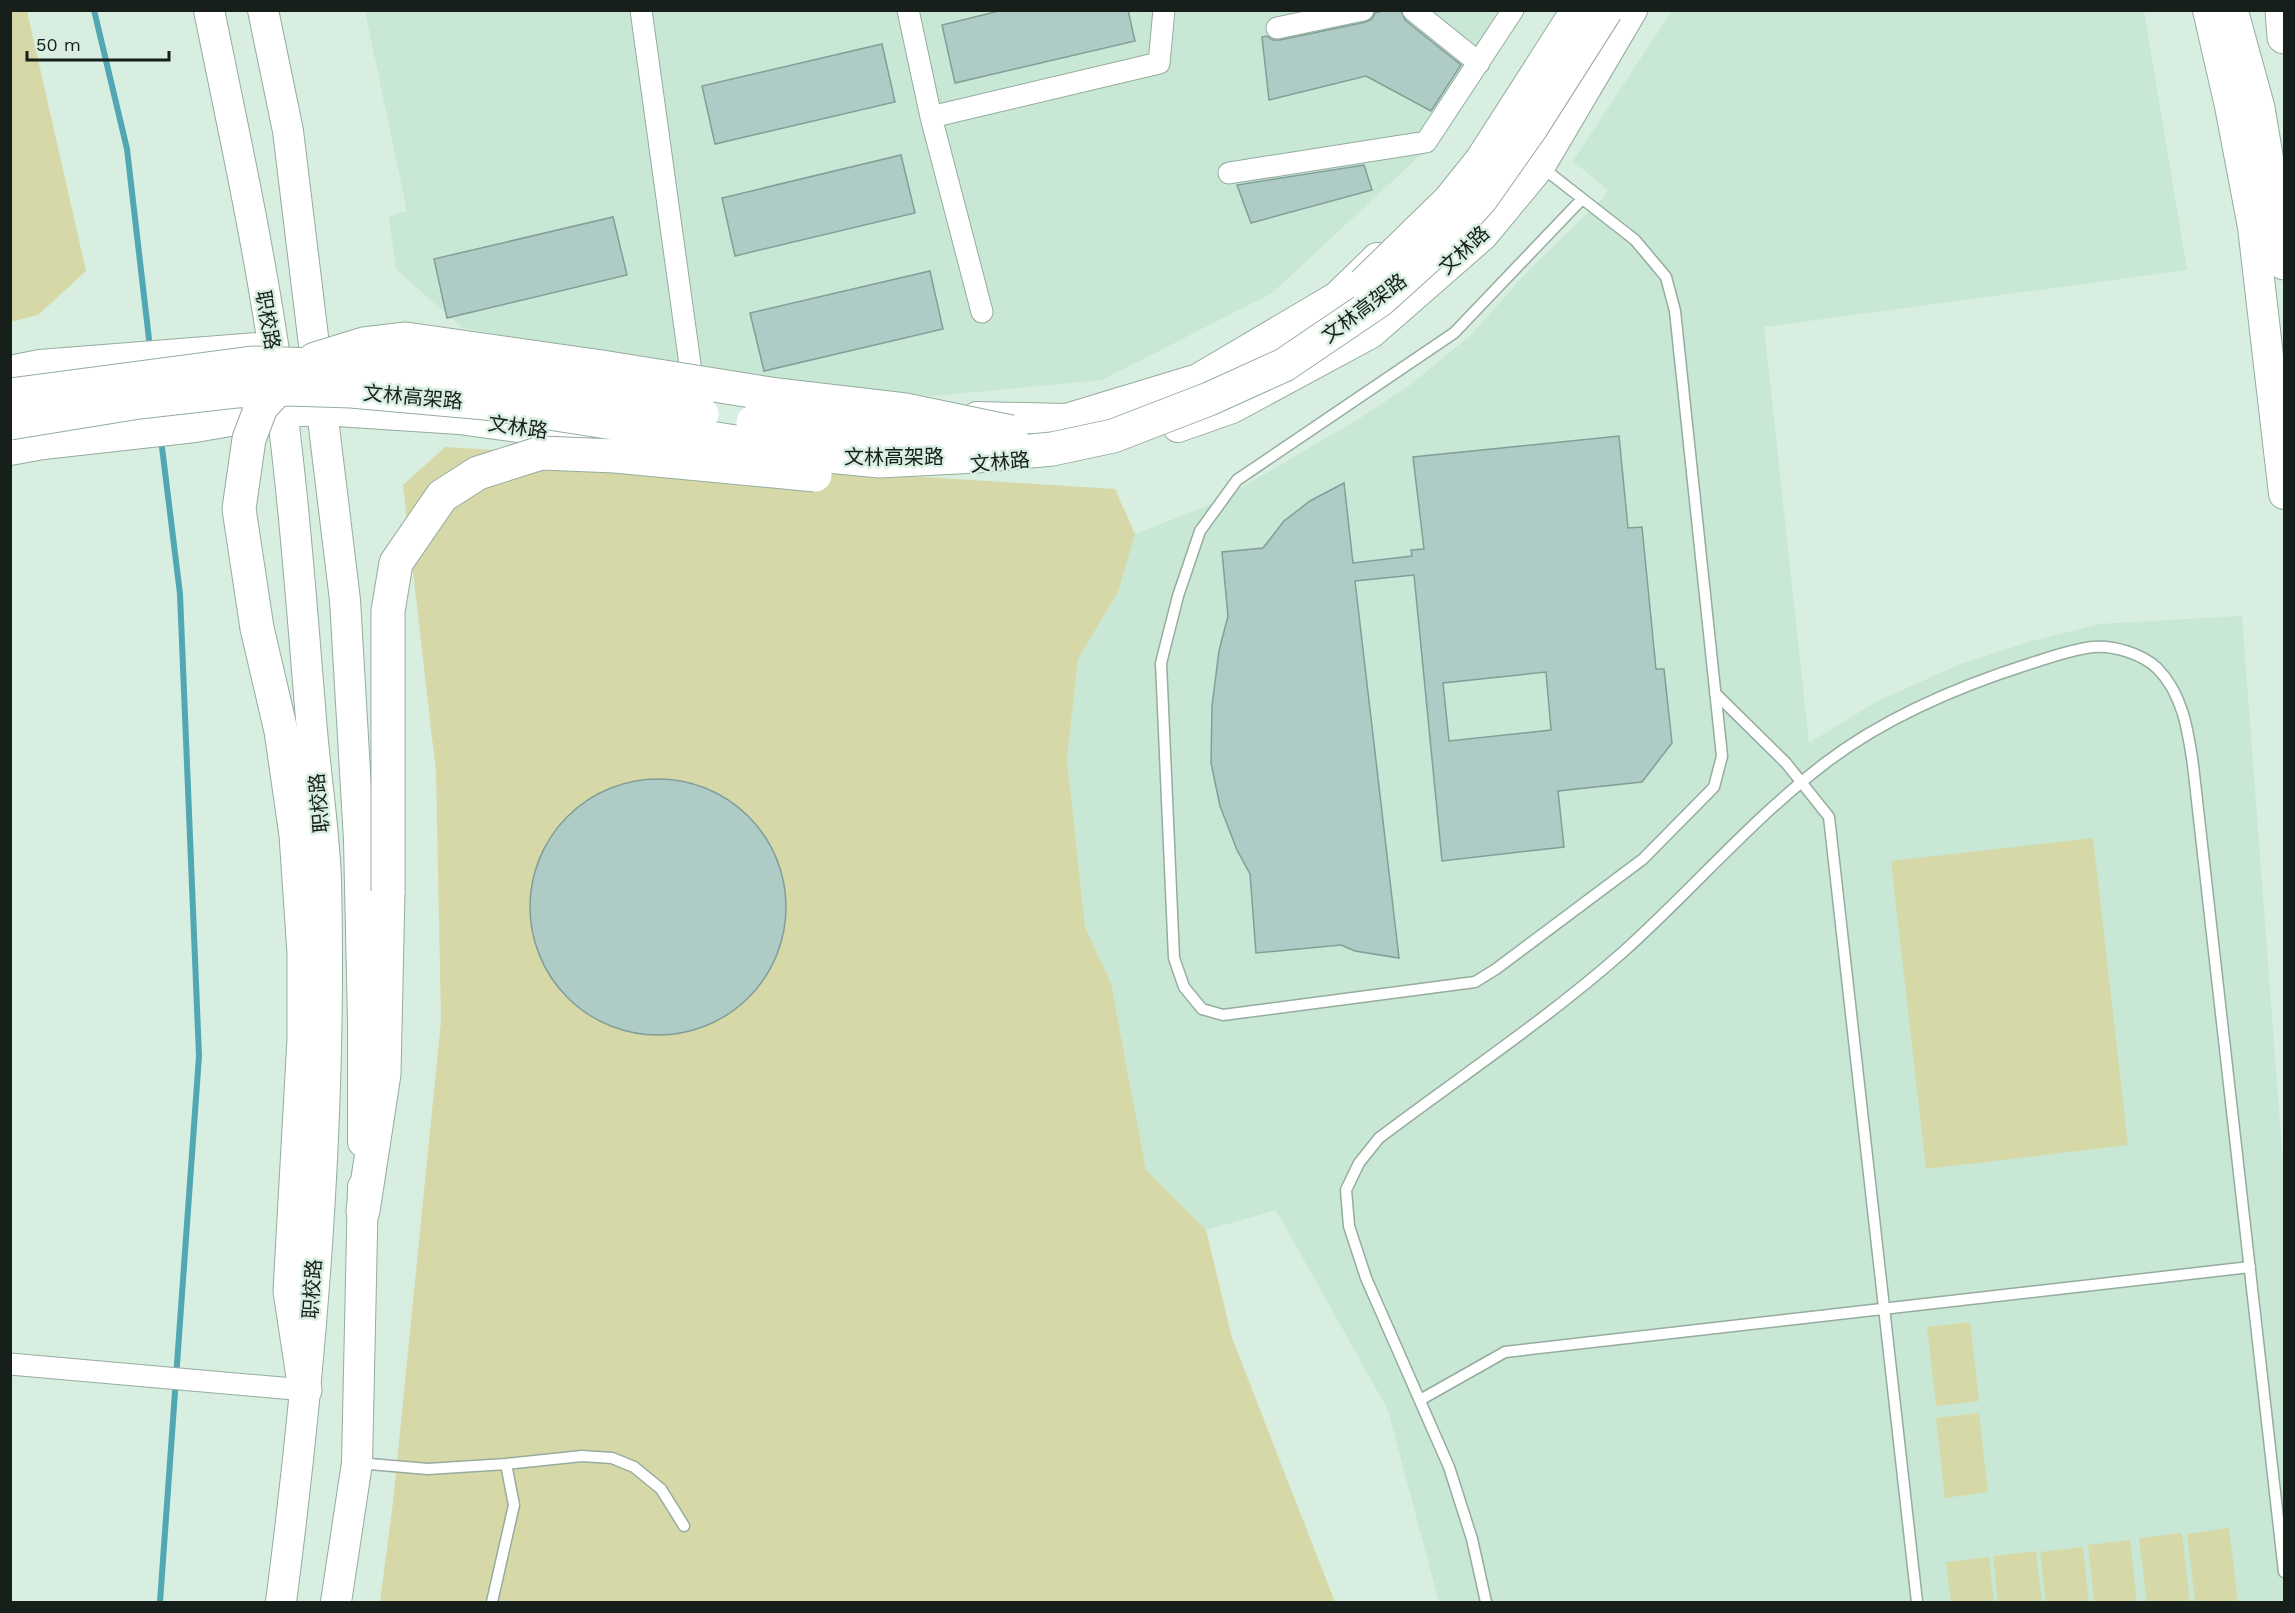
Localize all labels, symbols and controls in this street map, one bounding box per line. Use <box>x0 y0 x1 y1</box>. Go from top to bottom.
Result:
scale bar <box>27 24 170 62</box>
text: 50 m <box>36 34 81 55</box>
street label: 文林路 <box>1434 221 1494 279</box>
street label: 文林高架路 <box>1317 268 1411 348</box>
street label: 职校路 <box>251 288 285 352</box>
street label: 文林高架路 <box>362 381 464 413</box>
street label: 文林路 <box>487 411 549 443</box>
street label: 文林高架路 <box>844 445 944 469</box>
street label: 文林路 <box>969 447 1031 477</box>
street label: 职校路 <box>304 772 334 834</box>
street label: 职校路 <box>298 1258 326 1320</box>

